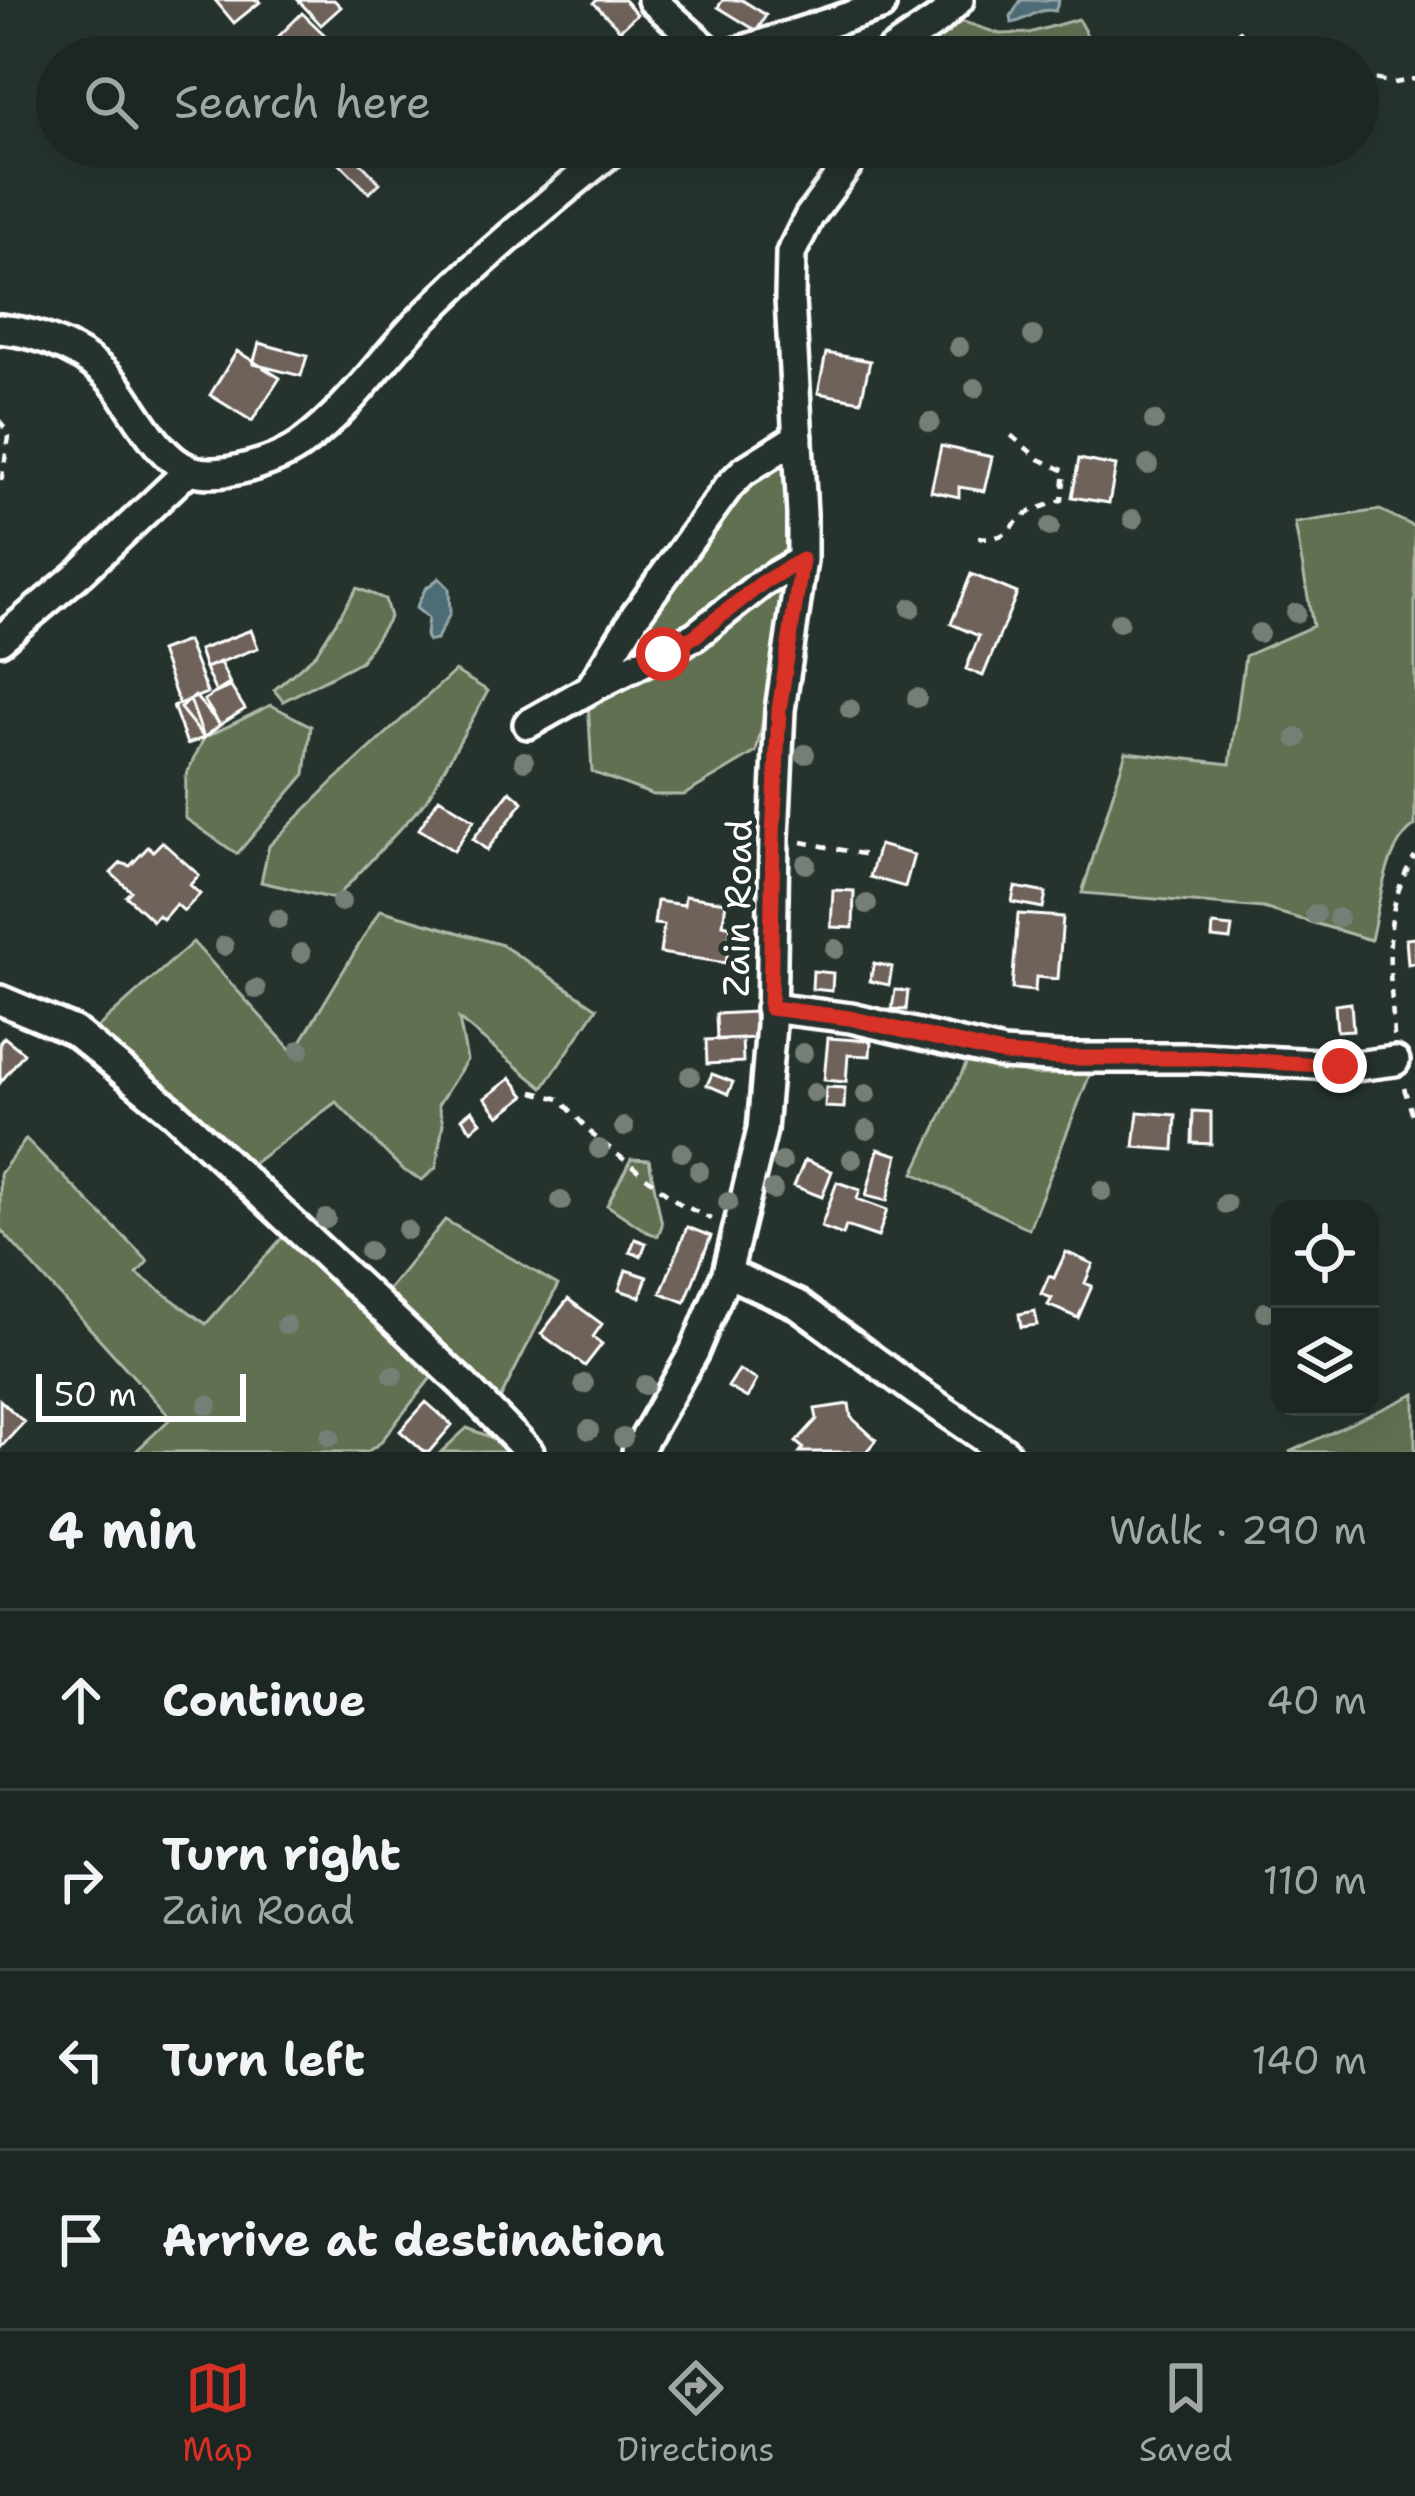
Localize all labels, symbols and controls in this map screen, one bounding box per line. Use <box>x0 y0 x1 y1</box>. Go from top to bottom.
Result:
search box <box>36 36 1379 168</box>
icon: search <box>78 69 144 135</box>
text: Search here <box>174 72 431 132</box>
route start <box>636 627 690 681</box>
street label: Zain Road <box>711 819 764 997</box>
route end <box>1313 1039 1367 1093</box>
map controls <box>1271 1200 1379 1416</box>
button: locate <box>1271 1200 1379 1308</box>
button: layers <box>1271 1308 1379 1416</box>
scale bar <box>36 1368 246 1421</box>
text: 50 m <box>54 1372 137 1417</box>
text: 4 min <box>48 1496 197 1564</box>
text: Walk · 290 m <box>1109 1504 1367 1556</box>
icon: ahead <box>48 1667 114 1733</box>
text: Continue <box>162 1670 366 1730</box>
text: 40 m <box>1266 1674 1367 1726</box>
text: Turn right <box>162 1824 401 1884</box>
icon: right <box>48 1847 114 1913</box>
text: 110 m <box>1263 1854 1367 1906</box>
text: Zain Road <box>162 1884 354 1936</box>
icon: left <box>48 2027 114 2093</box>
text: Turn left <box>162 2030 365 2090</box>
text: 140 m <box>1251 2034 1367 2086</box>
icon: arrive <box>48 2207 114 2273</box>
text: Arrive at destination <box>162 2210 665 2270</box>
tab: Map <box>182 2355 253 2472</box>
tab: Directions <box>617 2355 775 2472</box>
tab: Saved <box>1139 2355 1233 2472</box>

